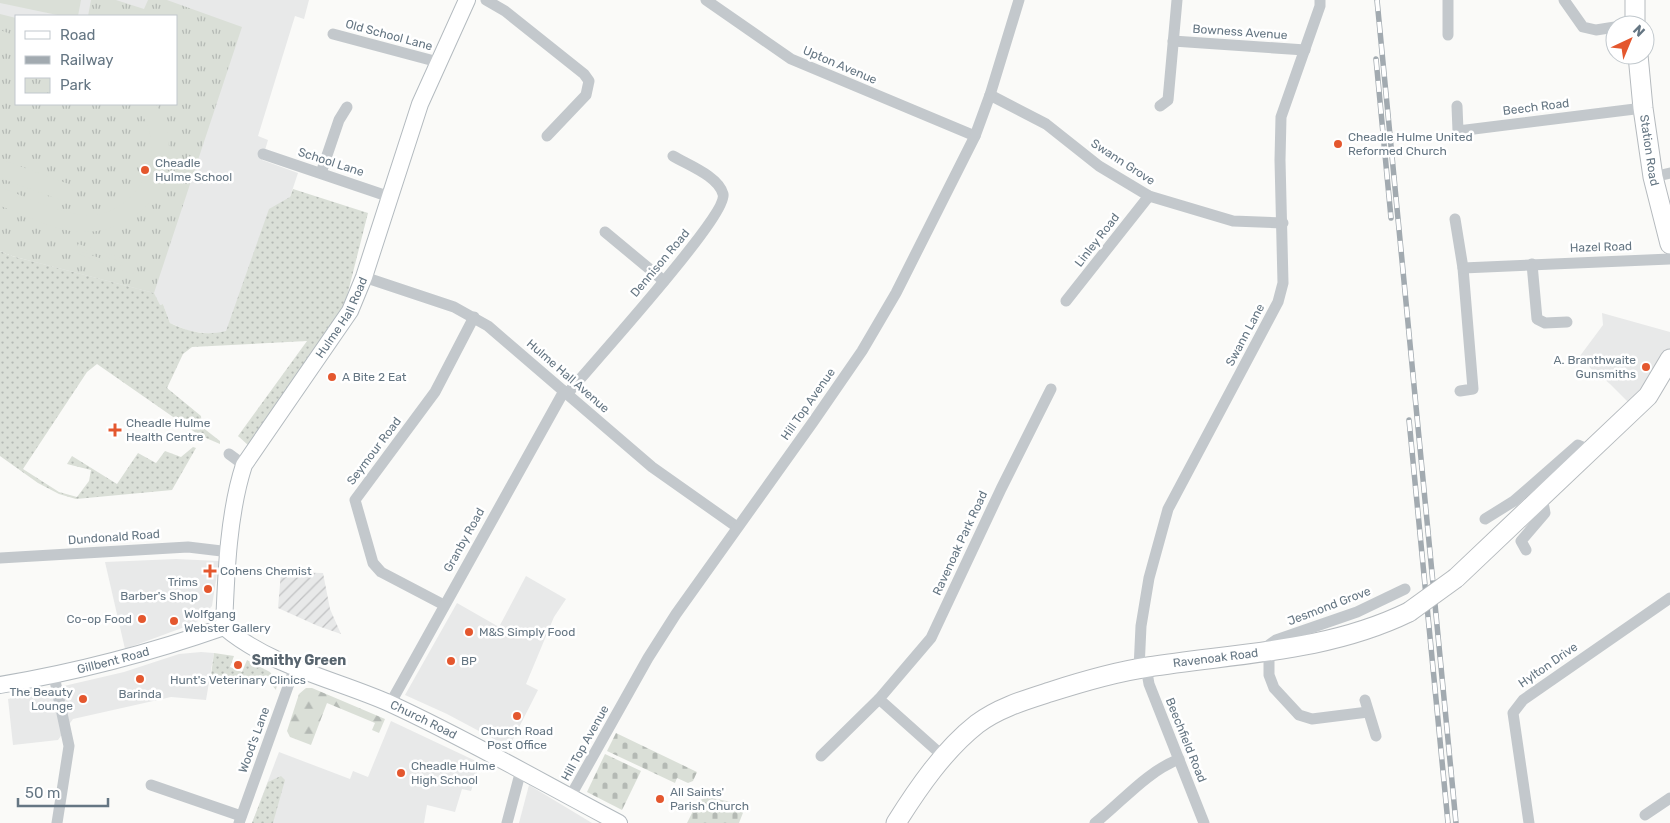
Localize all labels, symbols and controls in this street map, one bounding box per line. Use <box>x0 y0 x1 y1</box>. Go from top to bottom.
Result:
legend <box>15 15 178 105</box>
north arrow <box>1605 15 1655 65</box>
street label: Old School Lane <box>344 17 434 53</box>
text: N <box>1629 21 1648 41</box>
street label: Bowness Avenue <box>1192 22 1288 42</box>
text: Road <box>60 26 96 44</box>
street label: Upton Avenue <box>801 43 879 87</box>
text: Railway <box>60 51 114 69</box>
text: Park <box>60 76 91 94</box>
street label: Beech Road <box>1502 96 1570 118</box>
street label: Station Road <box>1637 114 1662 187</box>
place label: Cheadle Hulme United Reformed Church <box>1348 130 1473 158</box>
street label: Swann Grove <box>1088 136 1158 188</box>
marker: Cheadle Hulme United Reformed Church <box>1332 138 1344 150</box>
street label: School Lane <box>296 145 366 179</box>
place label: Cheadle Hulme School <box>155 156 232 184</box>
marker: Cheadle Hulme School <box>139 164 151 176</box>
street label: Linley Road <box>1072 210 1122 270</box>
street label: Dennison Road <box>628 226 692 300</box>
street label: Hazel Road <box>1570 239 1632 255</box>
street label: Hulme Hall Road <box>313 275 370 361</box>
street label: Swann Lane <box>1223 301 1267 368</box>
street label: Hulme Hall Avenue <box>524 336 612 416</box>
place label: A. Branthwaite Gunsmiths <box>1553 353 1636 381</box>
marker: A. Branthwaite Gunsmiths <box>1640 361 1652 373</box>
street label: Hill Top Avenue <box>778 365 838 443</box>
place label: A Bite 2 Eat <box>342 370 407 384</box>
marker: A Bite 2 Eat <box>326 371 338 383</box>
street label: Seymour Road <box>344 414 404 488</box>
place label: Cheadle Hulme Health Centre <box>126 416 211 444</box>
marker: Cheadle Hulme Health Centre <box>108 423 122 437</box>
street label: Ravenoak Park Road <box>930 489 990 597</box>
street label: Granby Road <box>441 506 487 574</box>
street label: Dundonald Road <box>68 527 160 547</box>
place label: Cohens Chemist <box>220 564 312 578</box>
marker: Cohens Chemist <box>204 565 216 577</box>
place label: Trims Barber's Shop <box>120 575 198 603</box>
marker: Trims Barber's Shop <box>202 583 214 595</box>
street label: Jesmond Grove <box>1286 584 1373 628</box>
place label: Wolfgang Webster Gallery <box>184 607 271 635</box>
place label: Co-op Food <box>67 612 132 626</box>
marker: Co-op Food <box>136 613 148 625</box>
marker: Wolfgang Webster Gallery <box>168 615 180 627</box>
place label: M&S Simply Food <box>479 625 575 639</box>
marker: M&S Simply Food <box>463 626 475 638</box>
street label: Hylton Drive <box>1516 639 1580 690</box>
street label: Gillbent Road <box>76 644 151 676</box>
street label: Ravenoak Road <box>1172 646 1259 670</box>
district label: Smithy Green <box>252 652 346 669</box>
place label: BP <box>461 654 477 668</box>
marker: BP <box>445 655 457 667</box>
marker: Hunt's Veterinary Clinics <box>232 659 244 671</box>
marker: Barinda <box>134 673 146 685</box>
place label: Hunt's Veterinary Clinics <box>170 673 306 687</box>
place label: The Beauty Lounge <box>9 685 73 713</box>
place label: Barinda <box>118 687 162 701</box>
marker: The Beauty Lounge <box>77 693 89 705</box>
street label: Beechfield Road <box>1163 696 1209 784</box>
street label: Church Road <box>388 698 459 742</box>
street label: Hill Top Avenue <box>558 702 612 783</box>
street label: Wood's Lane <box>236 705 272 775</box>
marker: Church Road Post Office <box>511 710 523 722</box>
place label: Church Road Post Office <box>481 724 553 752</box>
place label: Cheadle Hulme High School <box>411 759 496 787</box>
marker: Cheadle Hulme High School <box>395 767 407 779</box>
scale bar <box>18 776 108 808</box>
text: 50 m <box>25 784 60 802</box>
place label: All Saints' Parish Church <box>670 785 749 813</box>
marker: All Saints' Parish Church <box>654 793 666 805</box>

